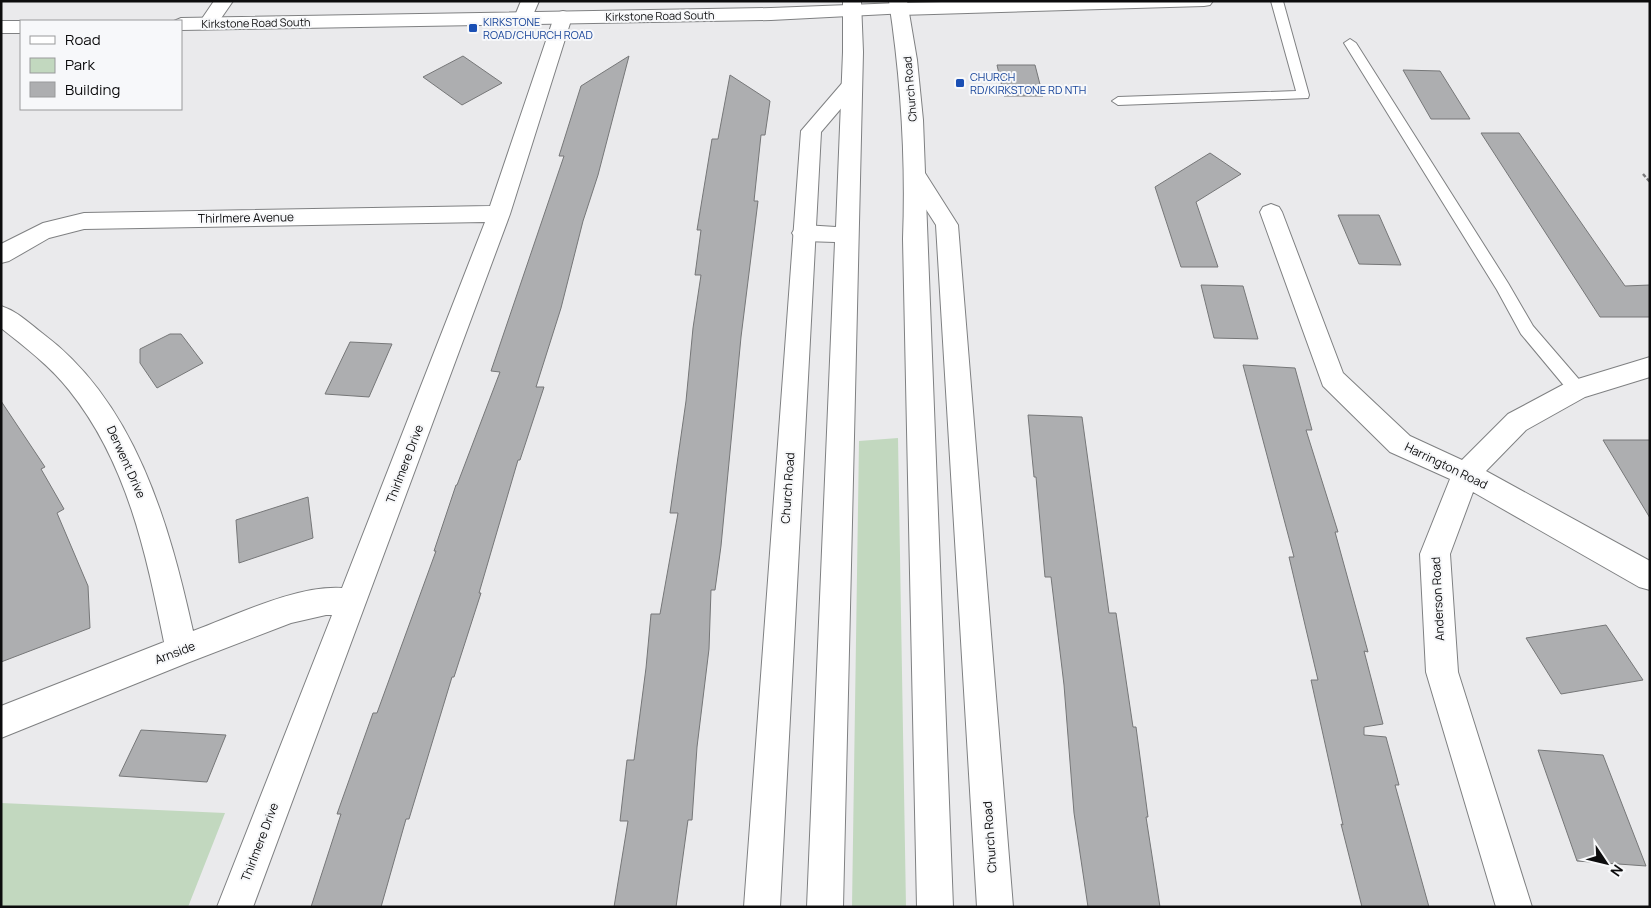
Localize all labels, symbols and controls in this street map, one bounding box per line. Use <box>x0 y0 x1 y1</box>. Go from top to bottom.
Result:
street label: Kirkstone Road South <box>605 7 715 24</box>
street label: Kirkstone Road South <box>201 14 311 31</box>
place label: KIRKSTONE ROAD/CHURCH ROAD <box>483 14 593 42</box>
legend <box>20 20 182 110</box>
marker: KIRKSTONE ROAD/CHURCH ROAD <box>467 22 479 34</box>
text: Road <box>65 29 101 50</box>
text: Park <box>65 54 95 75</box>
street label: Church Road <box>899 56 920 122</box>
place label: CHURCH RD/KIRKSTONE RD NTH <box>970 69 1086 97</box>
marker: CHURCH RD/KIRKSTONE RD NTH <box>954 77 966 89</box>
text: Building <box>65 79 120 100</box>
street label: Thirlmere Avenue <box>198 208 294 227</box>
street label: Thirlmere Drive <box>382 422 427 506</box>
street label: Derwent Drive <box>103 423 150 501</box>
street label: Harrington Road <box>1402 438 1490 493</box>
street label: Church Road <box>777 452 798 524</box>
street label: Anderson Road <box>1427 556 1448 642</box>
street label: Arnside <box>152 637 198 668</box>
street label: Thirlmere Drive <box>237 800 282 884</box>
street label: Church Road <box>979 801 1000 873</box>
north arrow <box>1581 838 1631 888</box>
text: N <box>1606 861 1628 880</box>

